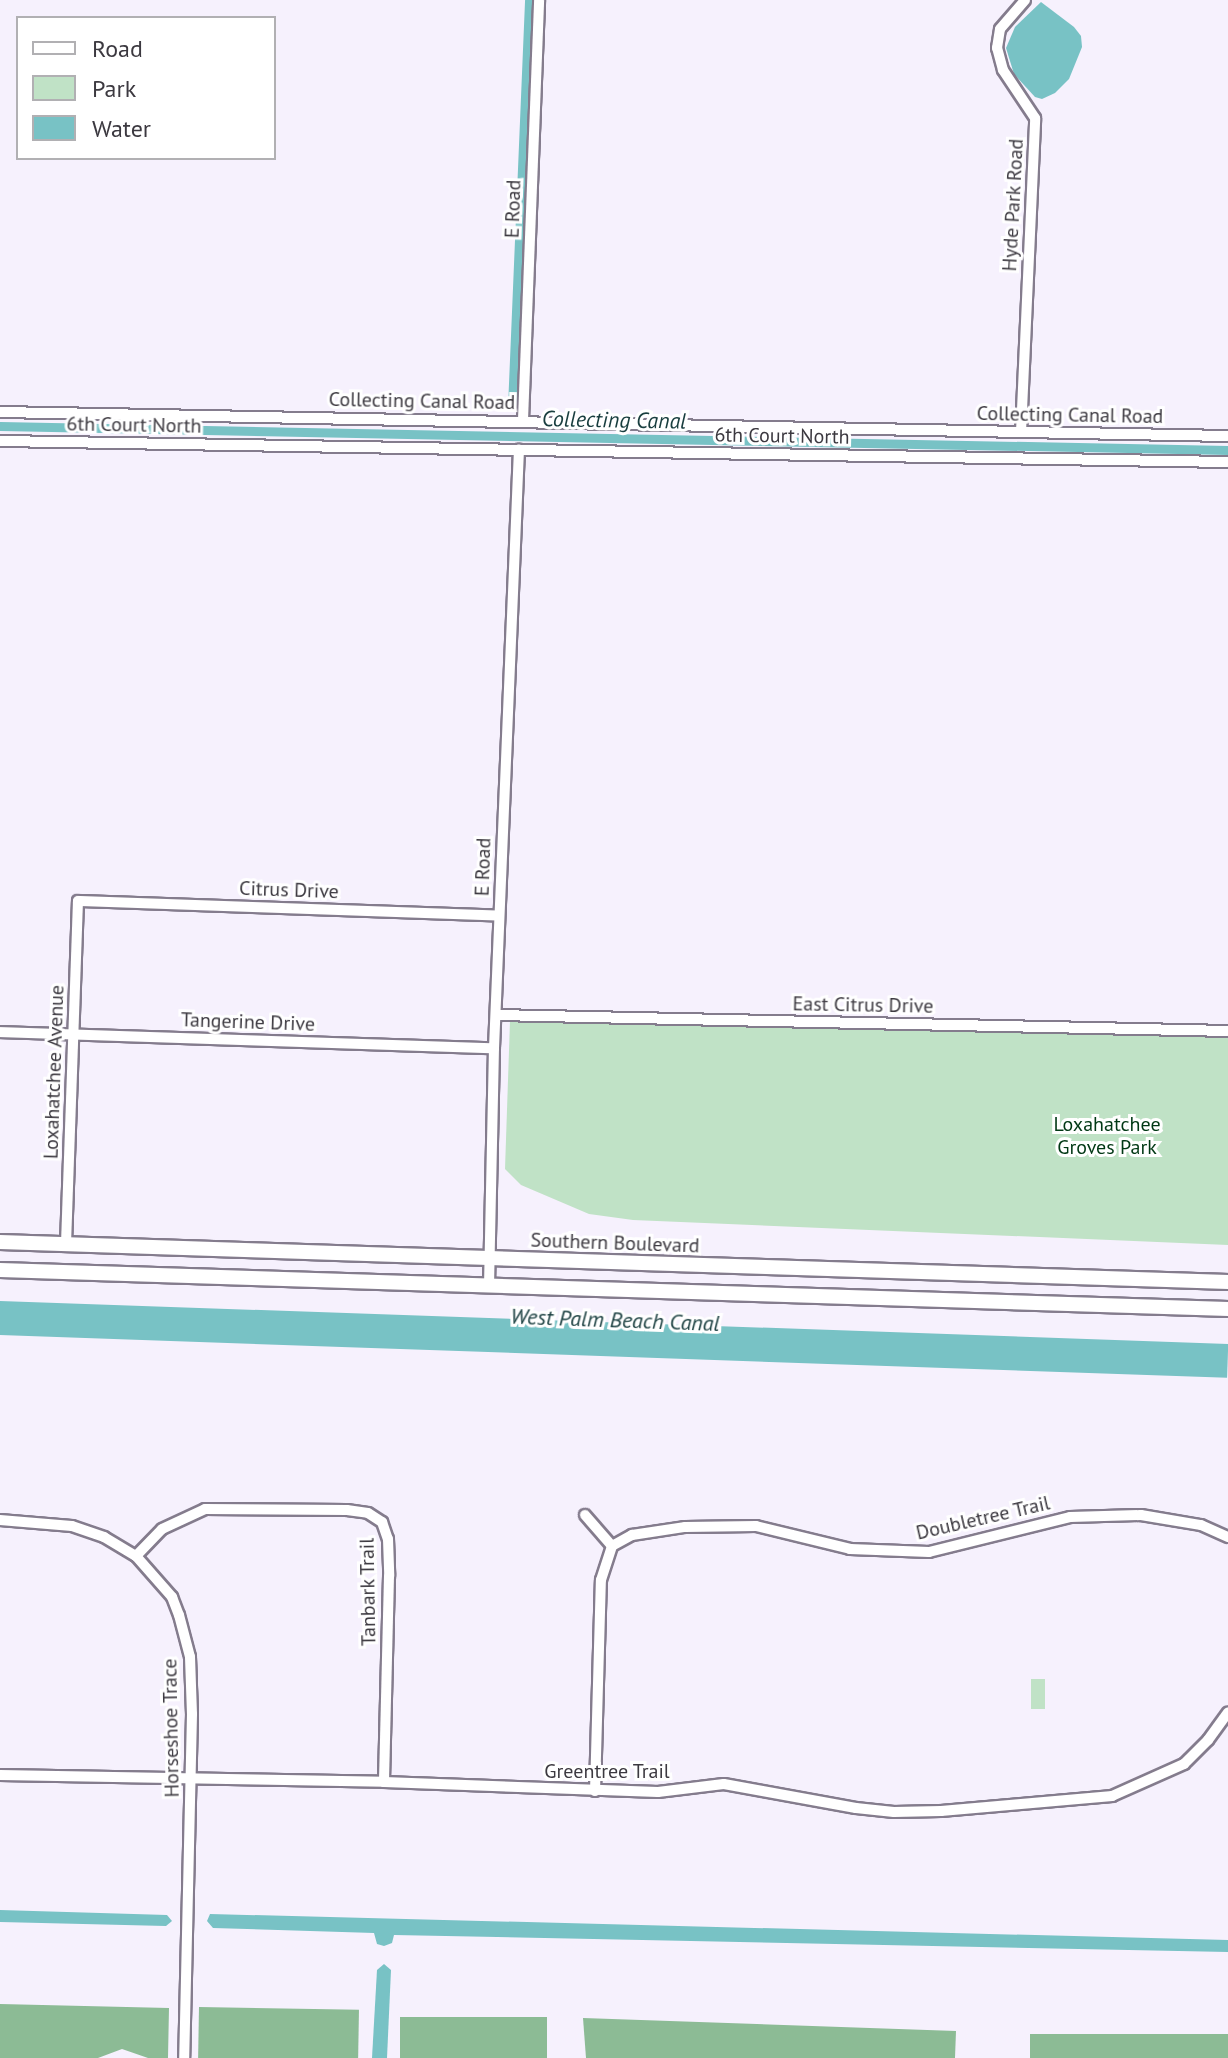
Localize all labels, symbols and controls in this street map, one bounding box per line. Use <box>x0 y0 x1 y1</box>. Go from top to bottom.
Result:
legend <box>16 16 276 160</box>
text: Road <box>92 33 143 64</box>
text: Park <box>92 73 136 104</box>
text: Water <box>92 113 151 144</box>
street label: Hyde Park Road <box>998 138 1028 272</box>
street label: E Road <box>500 179 526 239</box>
street label: Collecting Canal Road <box>328 387 516 415</box>
street label: Collecting Canal Road <box>976 401 1164 429</box>
water label: Collecting Canal <box>542 406 686 434</box>
street label: 6th Court North <box>66 412 202 438</box>
street label: 6th Court North <box>714 423 850 449</box>
street label: E Road <box>470 837 496 897</box>
street label: Citrus Drive <box>239 876 339 904</box>
street label: Loxahatchee Avenue <box>39 984 69 1160</box>
street label: East Citrus Drive <box>792 992 934 1018</box>
street label: Tangerine Drive <box>181 1008 315 1036</box>
park label: Loxahatchee Groves Park <box>1053 1112 1161 1159</box>
street label: Southern Boulevard <box>530 1228 700 1258</box>
water label: West Palm Beach Canal <box>510 1303 720 1337</box>
street label: Doubletree Trail <box>913 1491 1053 1545</box>
street label: Tanbark Trail <box>355 1537 381 1647</box>
street label: Horseshoe Trace <box>158 1658 184 1798</box>
street label: Greentree Trail <box>544 1759 670 1783</box>

